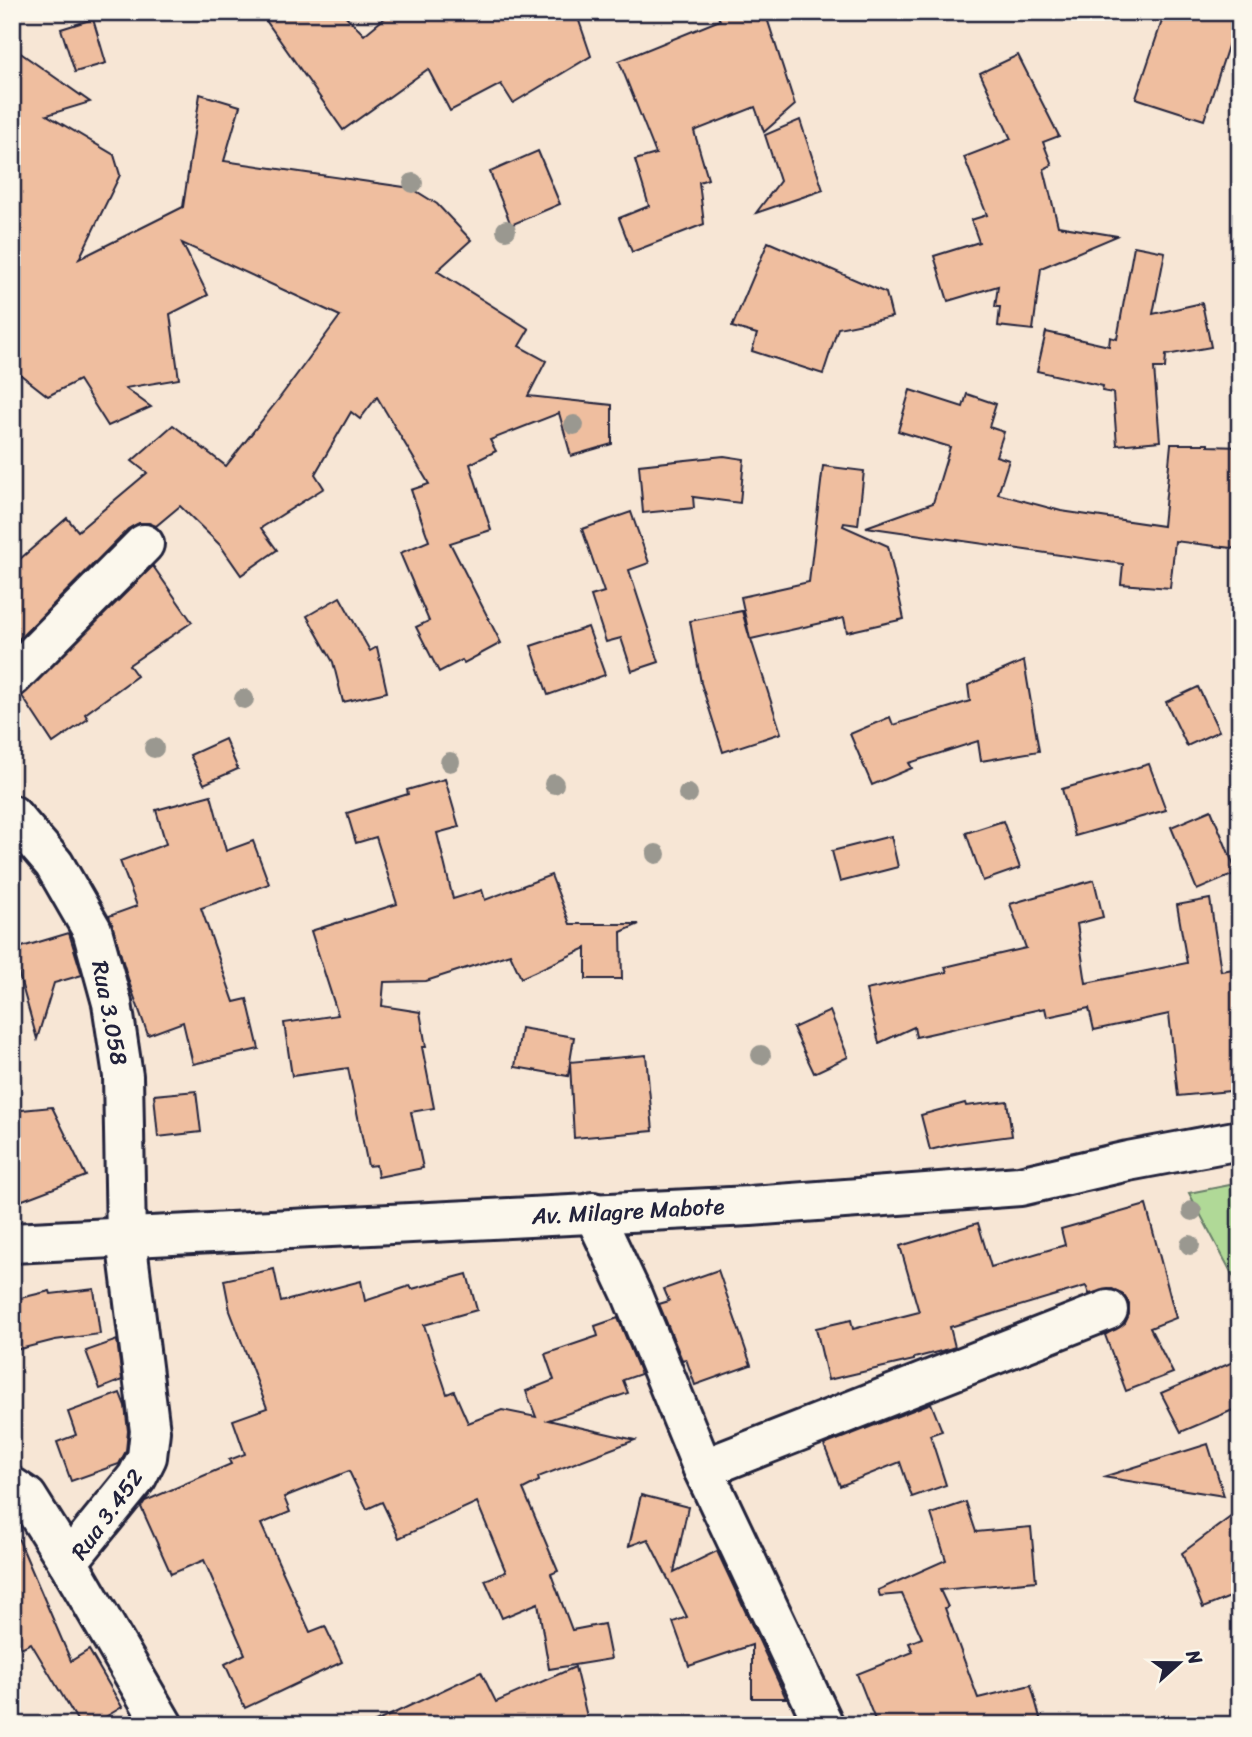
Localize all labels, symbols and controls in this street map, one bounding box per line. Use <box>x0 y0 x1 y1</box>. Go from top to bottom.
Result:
street label: Rua 3.058 <box>79 957 140 1069</box>
street label: Av. Milagre Mabote <box>530 1186 725 1237</box>
street label: Rua 3.452 <box>60 1460 155 1569</box>
north arrow <box>1144 1628 1214 1698</box>
text: N <box>1176 1644 1212 1670</box>

